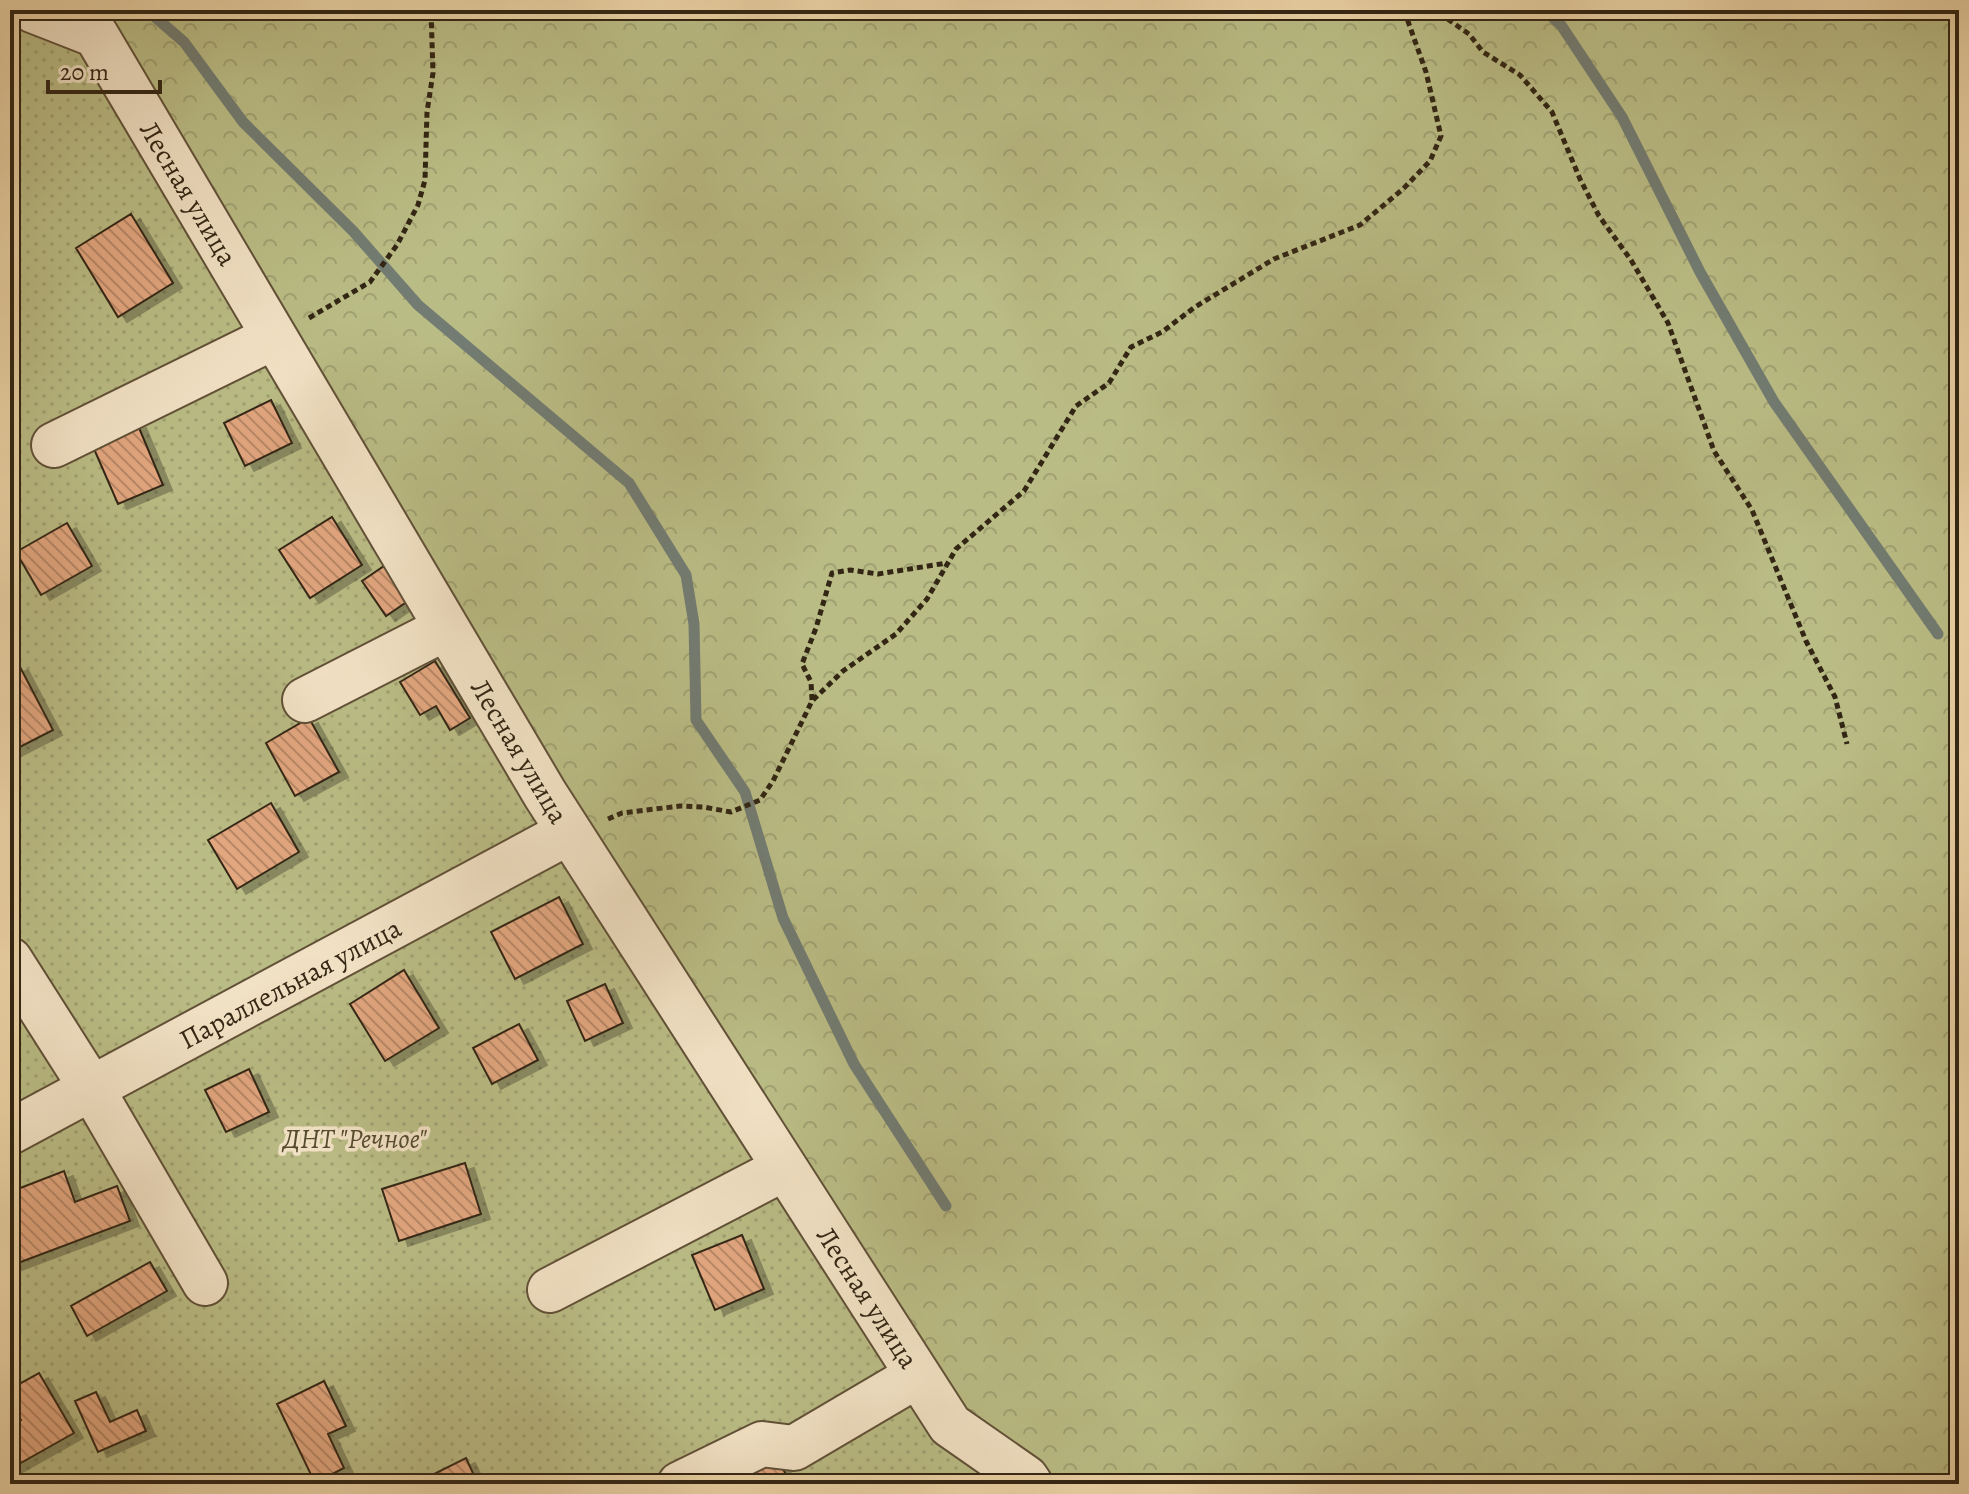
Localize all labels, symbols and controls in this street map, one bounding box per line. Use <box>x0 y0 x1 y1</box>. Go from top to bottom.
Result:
scale bar <box>48 44 160 94</box>
text: 20 m <box>60 56 109 88</box>
street label: Лесная улица <box>130 114 246 273</box>
street label: Лесная улица <box>461 672 577 831</box>
street label: Параллельная улица <box>173 909 408 1058</box>
park label: ДНТ "Речное" <box>281 1120 427 1158</box>
street label: Лесная улица <box>807 1219 927 1376</box>

